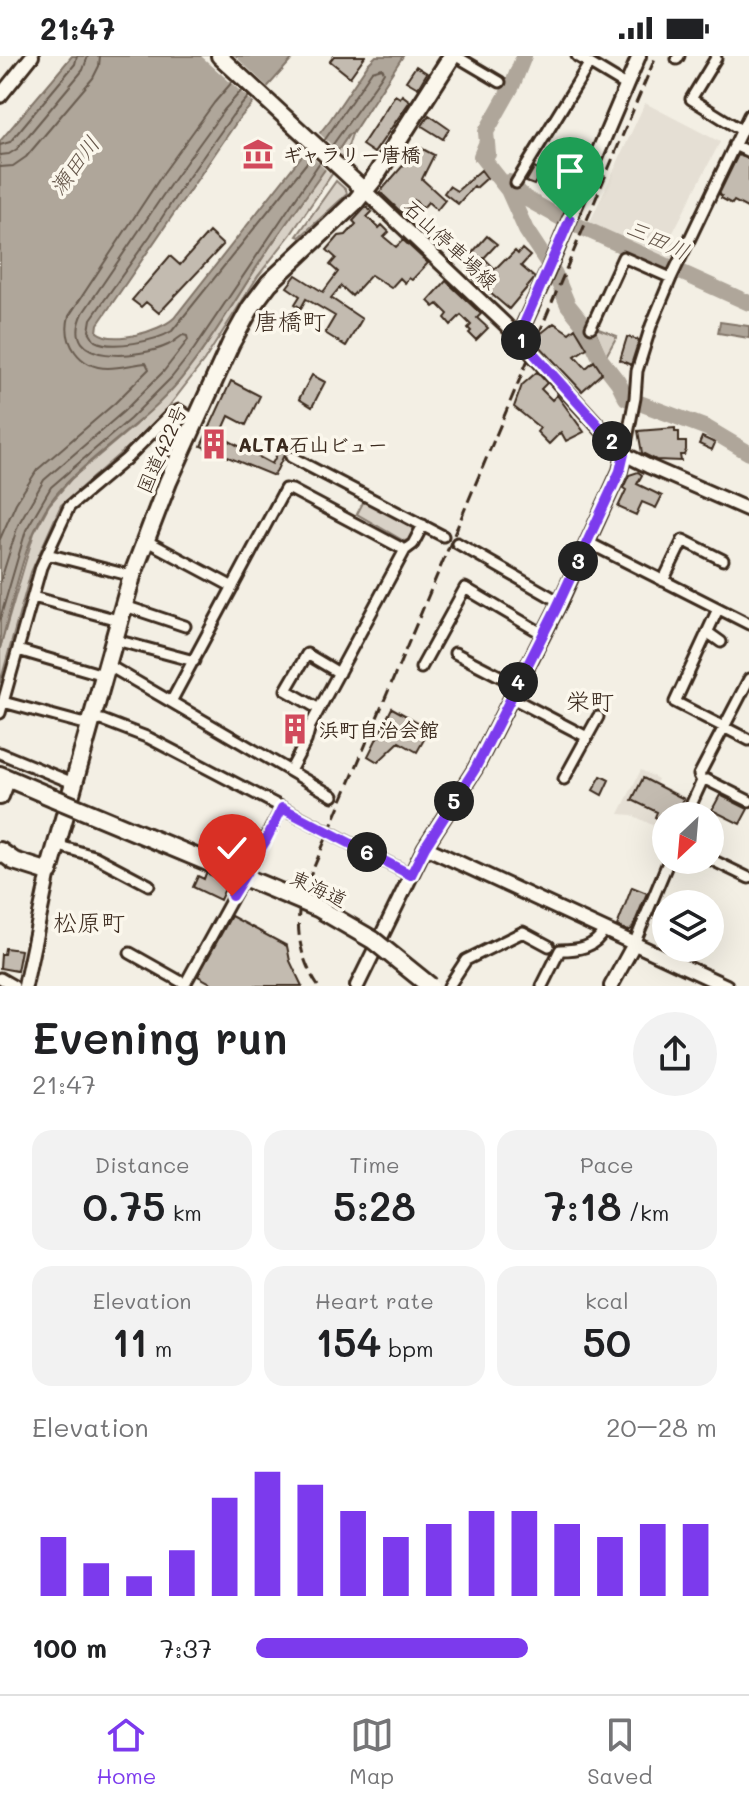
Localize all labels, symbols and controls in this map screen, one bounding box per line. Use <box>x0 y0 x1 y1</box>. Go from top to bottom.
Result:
text: 21:47 <box>40 8 115 48</box>
water label: 瀬田川 <box>43 130 105 200</box>
museum icon: ギャラリー唐橋 <box>241 137 275 171</box>
pin <box>536 137 604 219</box>
place label: ギャラリー唐橋 <box>282 141 421 167</box>
icon: arrive <box>548 149 592 193</box>
street label: 石山停車場線 <box>398 194 504 294</box>
water label: 三田川 <box>622 212 694 266</box>
district label: 唐橋町 <box>254 305 326 336</box>
pin: 1 <box>501 320 541 360</box>
text: 1 <box>516 325 526 354</box>
street label: 国道422号 <box>130 401 192 497</box>
pin: 2 <box>592 421 632 461</box>
text: 2 <box>606 426 618 455</box>
building icon: ALTA石山ビュー <box>197 427 231 461</box>
place label: ALTA石山ビュー <box>238 431 388 457</box>
pin: 3 <box>558 541 598 581</box>
text: 3 <box>571 546 585 575</box>
pin: 4 <box>498 662 538 702</box>
text: 4 <box>511 667 525 696</box>
district label: 栄町 <box>566 685 614 716</box>
building icon: 浜町自治会館 <box>278 712 312 746</box>
place label: 浜町自治会館 <box>319 716 439 742</box>
pin: 5 <box>434 781 474 821</box>
text: 5 <box>448 786 460 815</box>
north arrow <box>652 802 724 874</box>
map controls <box>652 802 724 962</box>
pin <box>198 814 266 896</box>
icon: check <box>210 826 254 870</box>
pin: 6 <box>347 832 387 872</box>
text: 6 <box>360 837 374 866</box>
street label: 東海道 <box>286 864 352 912</box>
button: layers <box>652 890 724 962</box>
district label: 松原町 <box>53 906 125 937</box>
text: Evening run <box>32 1008 287 1065</box>
button: share <box>633 1012 717 1096</box>
text: 21:47 <box>32 1067 96 1101</box>
text: Distance <box>95 1150 190 1179</box>
text: Time <box>349 1150 400 1179</box>
text: Pace <box>580 1150 634 1179</box>
text: 0.75 <box>82 1179 166 1231</box>
text: 5:28 <box>333 1179 416 1231</box>
text: 7:18 <box>544 1179 622 1231</box>
text: km <box>166 1198 202 1227</box>
text: /km <box>622 1198 669 1227</box>
text: Elevation <box>93 1286 192 1315</box>
text: Heart rate <box>315 1286 434 1315</box>
text: kcal <box>585 1286 629 1315</box>
text: 11 <box>112 1315 148 1367</box>
text: 154 <box>315 1315 381 1367</box>
text: 50 <box>582 1315 631 1367</box>
text: m <box>148 1334 172 1363</box>
text: bpm <box>381 1334 434 1363</box>
text: Elevation <box>32 1410 149 1444</box>
text: 20–28 m <box>606 1410 717 1444</box>
text: 100 m <box>32 1631 107 1665</box>
text: 7:37 <box>160 1631 212 1665</box>
tab: Home <box>96 1713 156 1790</box>
tab: Map <box>349 1713 394 1790</box>
tab: Saved <box>587 1713 652 1790</box>

